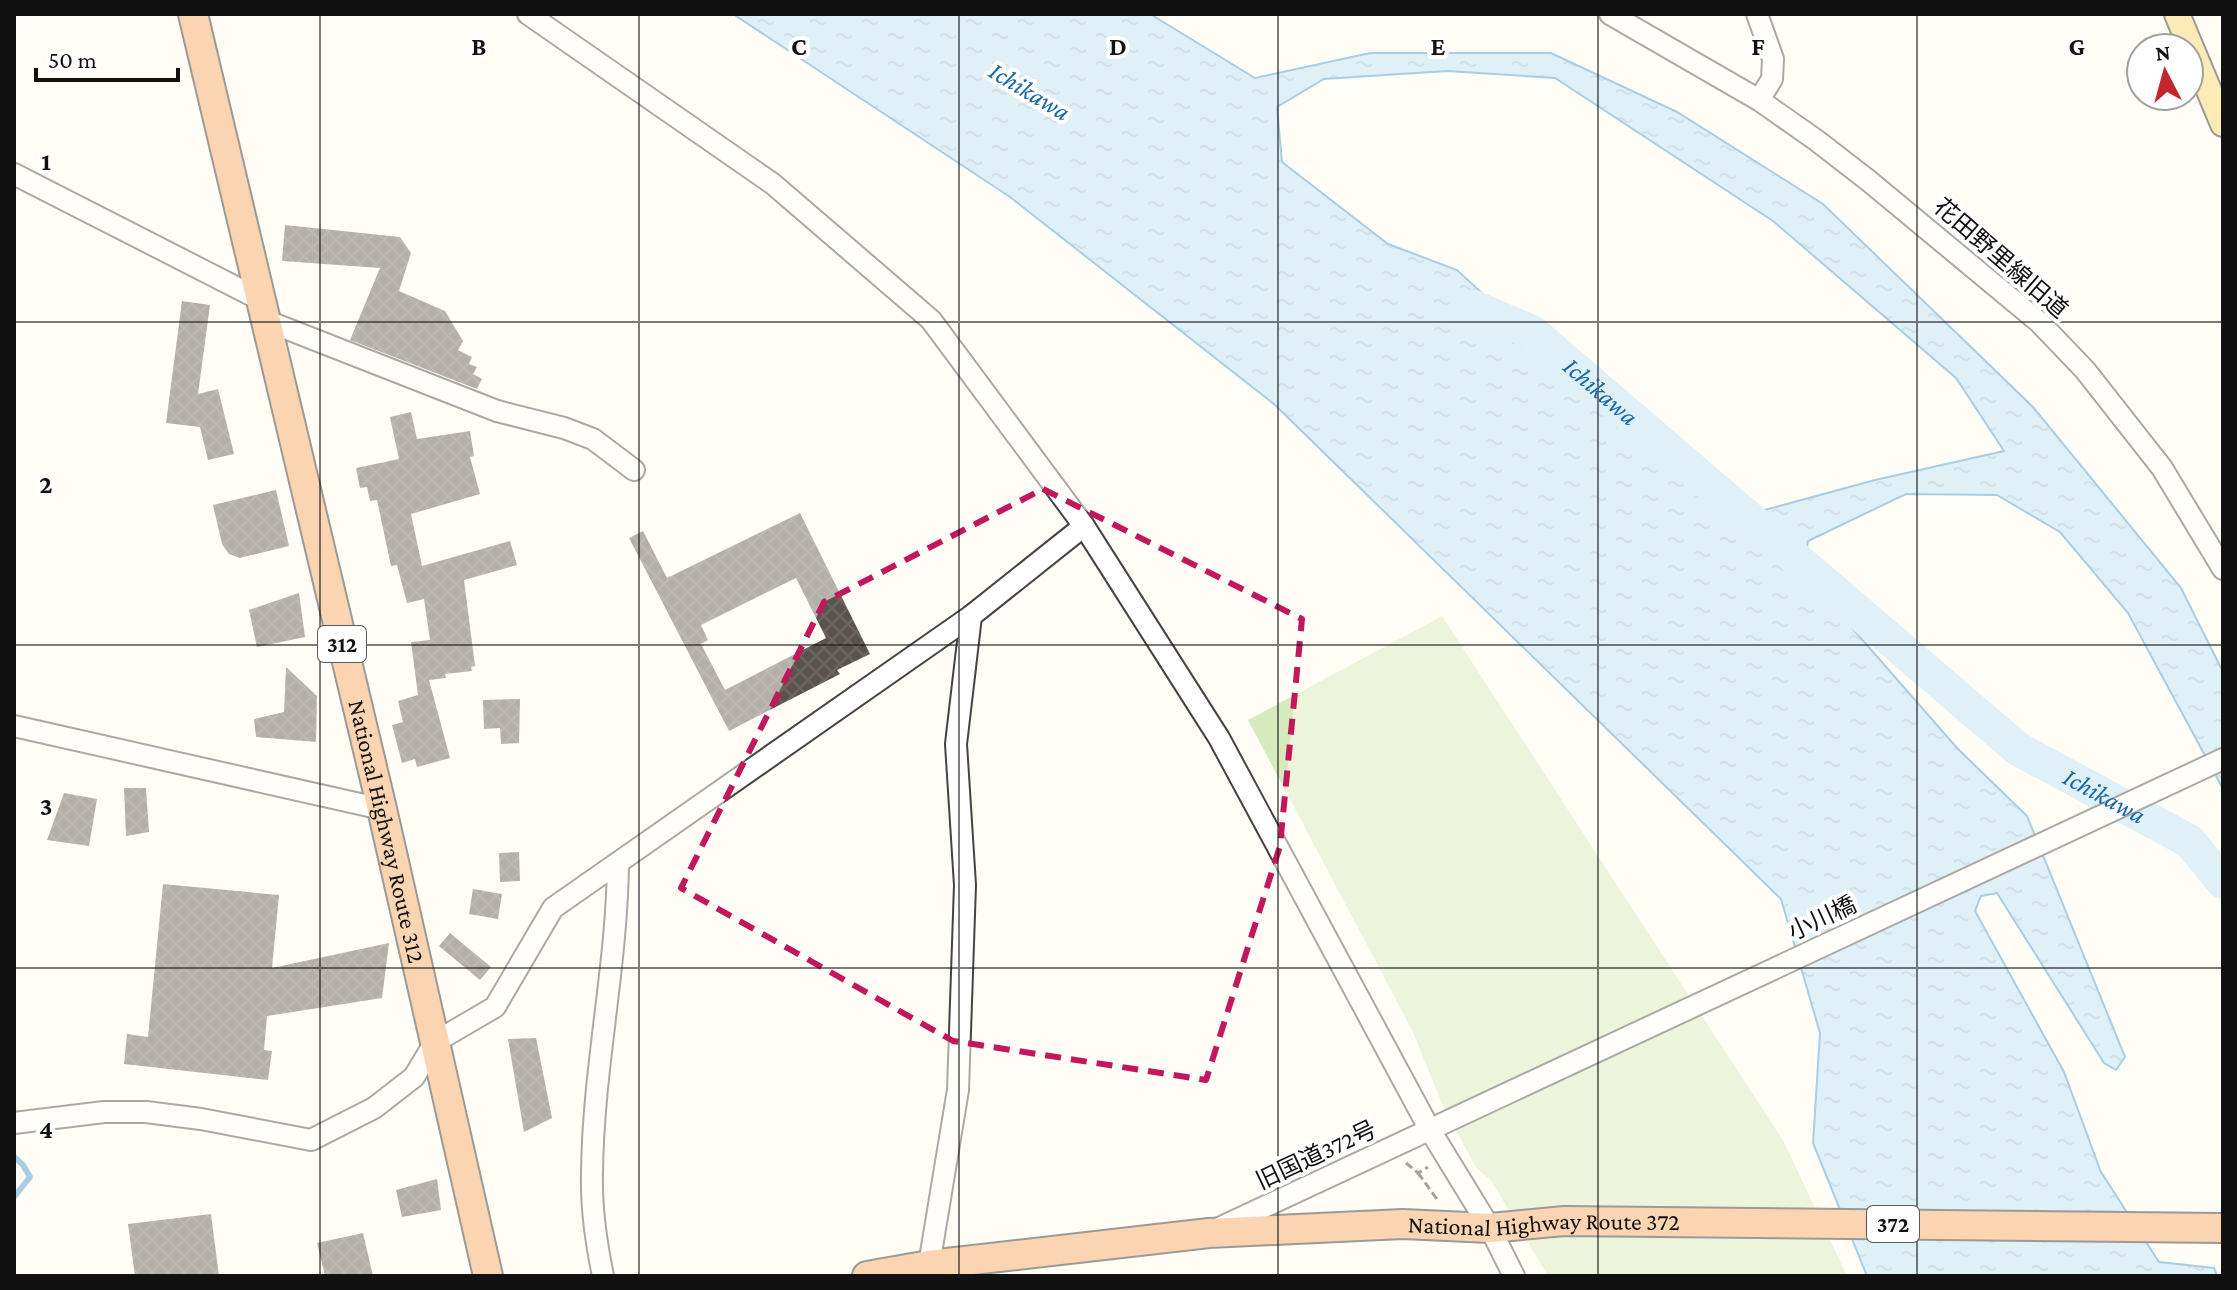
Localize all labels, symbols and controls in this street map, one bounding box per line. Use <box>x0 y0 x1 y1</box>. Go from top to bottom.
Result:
scale bar <box>36 32 178 82</box>
text: B <box>471 32 487 61</box>
text: C <box>791 32 807 61</box>
text: D <box>1109 32 1127 61</box>
text: E <box>1431 32 1446 61</box>
text: F <box>1751 32 1765 61</box>
text: G <box>2069 32 2085 61</box>
north arrow <box>2125 32 2205 112</box>
text: N <box>2154 39 2172 66</box>
text: 50 m <box>48 46 97 73</box>
water label: Ichikawa <box>984 56 1075 127</box>
text: 1 <box>41 147 51 176</box>
street label: 花田野里線旧道 <box>1929 192 2074 323</box>
water label: Ichikawa <box>1557 352 1644 431</box>
text: 2 <box>39 470 53 499</box>
road number: 312 <box>318 626 366 662</box>
street label: National Highway Route 312 <box>343 697 431 966</box>
water label: Ichikawa <box>2059 762 2150 830</box>
text: 3 <box>40 792 52 821</box>
street label: 小川橋 <box>1783 890 1860 945</box>
text: 4 <box>39 1115 53 1144</box>
street label: 旧国道372号 <box>1251 1115 1380 1194</box>
road number: 372 <box>1867 1206 1919 1242</box>
street label: National Highway Route 372 <box>1407 1207 1680 1241</box>

